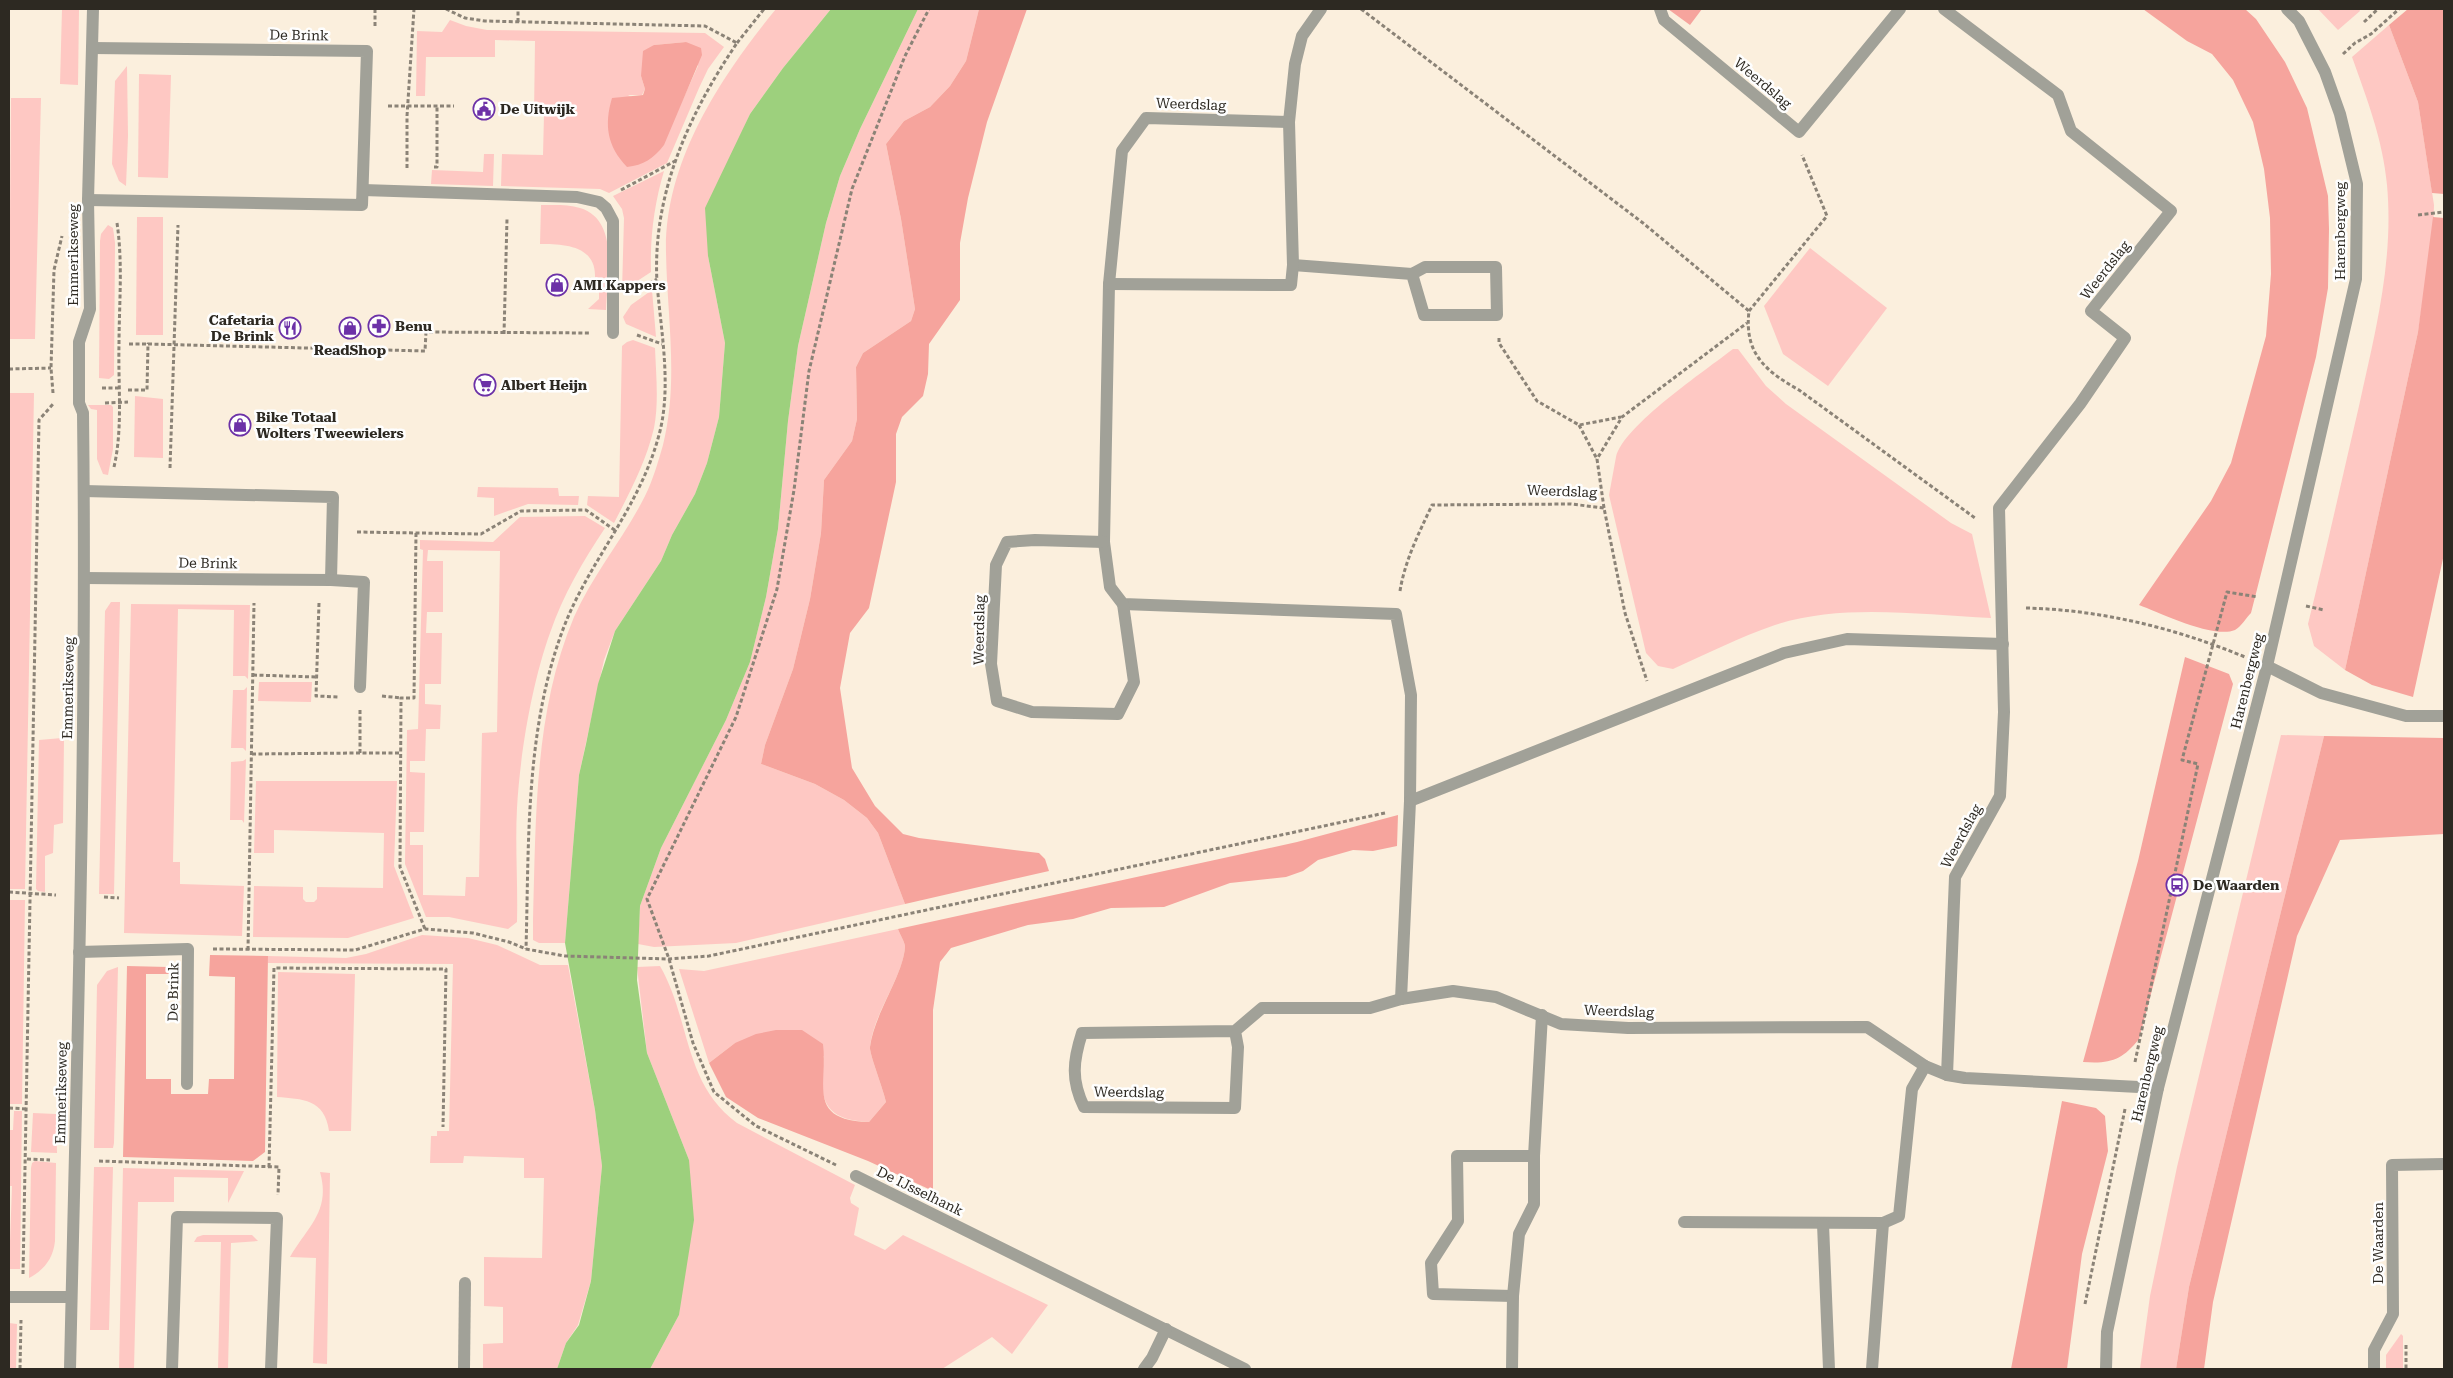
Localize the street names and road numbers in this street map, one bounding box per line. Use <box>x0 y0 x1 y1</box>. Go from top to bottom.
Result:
street label: De Brink <box>269 26 329 44</box>
street label: Weerdslag <box>1731 54 1795 112</box>
street label: Weerdslag <box>1156 95 1226 113</box>
street label: Harenbergweg <box>2332 182 2348 280</box>
street label: Emmerikseweg <box>65 204 81 306</box>
street label: Weerdslag <box>2077 237 2133 303</box>
street label: Weerdslag <box>1527 482 1597 500</box>
street label: De Brink <box>178 554 238 572</box>
street label: Weerdslag <box>970 595 988 665</box>
street label: Harenbergweg <box>2227 631 2267 731</box>
street label: Emmerikseweg <box>59 637 77 739</box>
street label: Weerdslag <box>1937 801 1985 871</box>
street label: De Brink <box>164 962 182 1022</box>
street label: Weerdslag <box>1584 1002 1654 1020</box>
street label: Harenbergweg <box>2128 1024 2166 1124</box>
street label: Emmerikseweg <box>52 1042 70 1144</box>
street label: Weerdslag <box>1094 1083 1164 1101</box>
street label: De IJsselhank <box>874 1163 966 1219</box>
street label: De Waarden <box>2370 1202 2386 1284</box>

